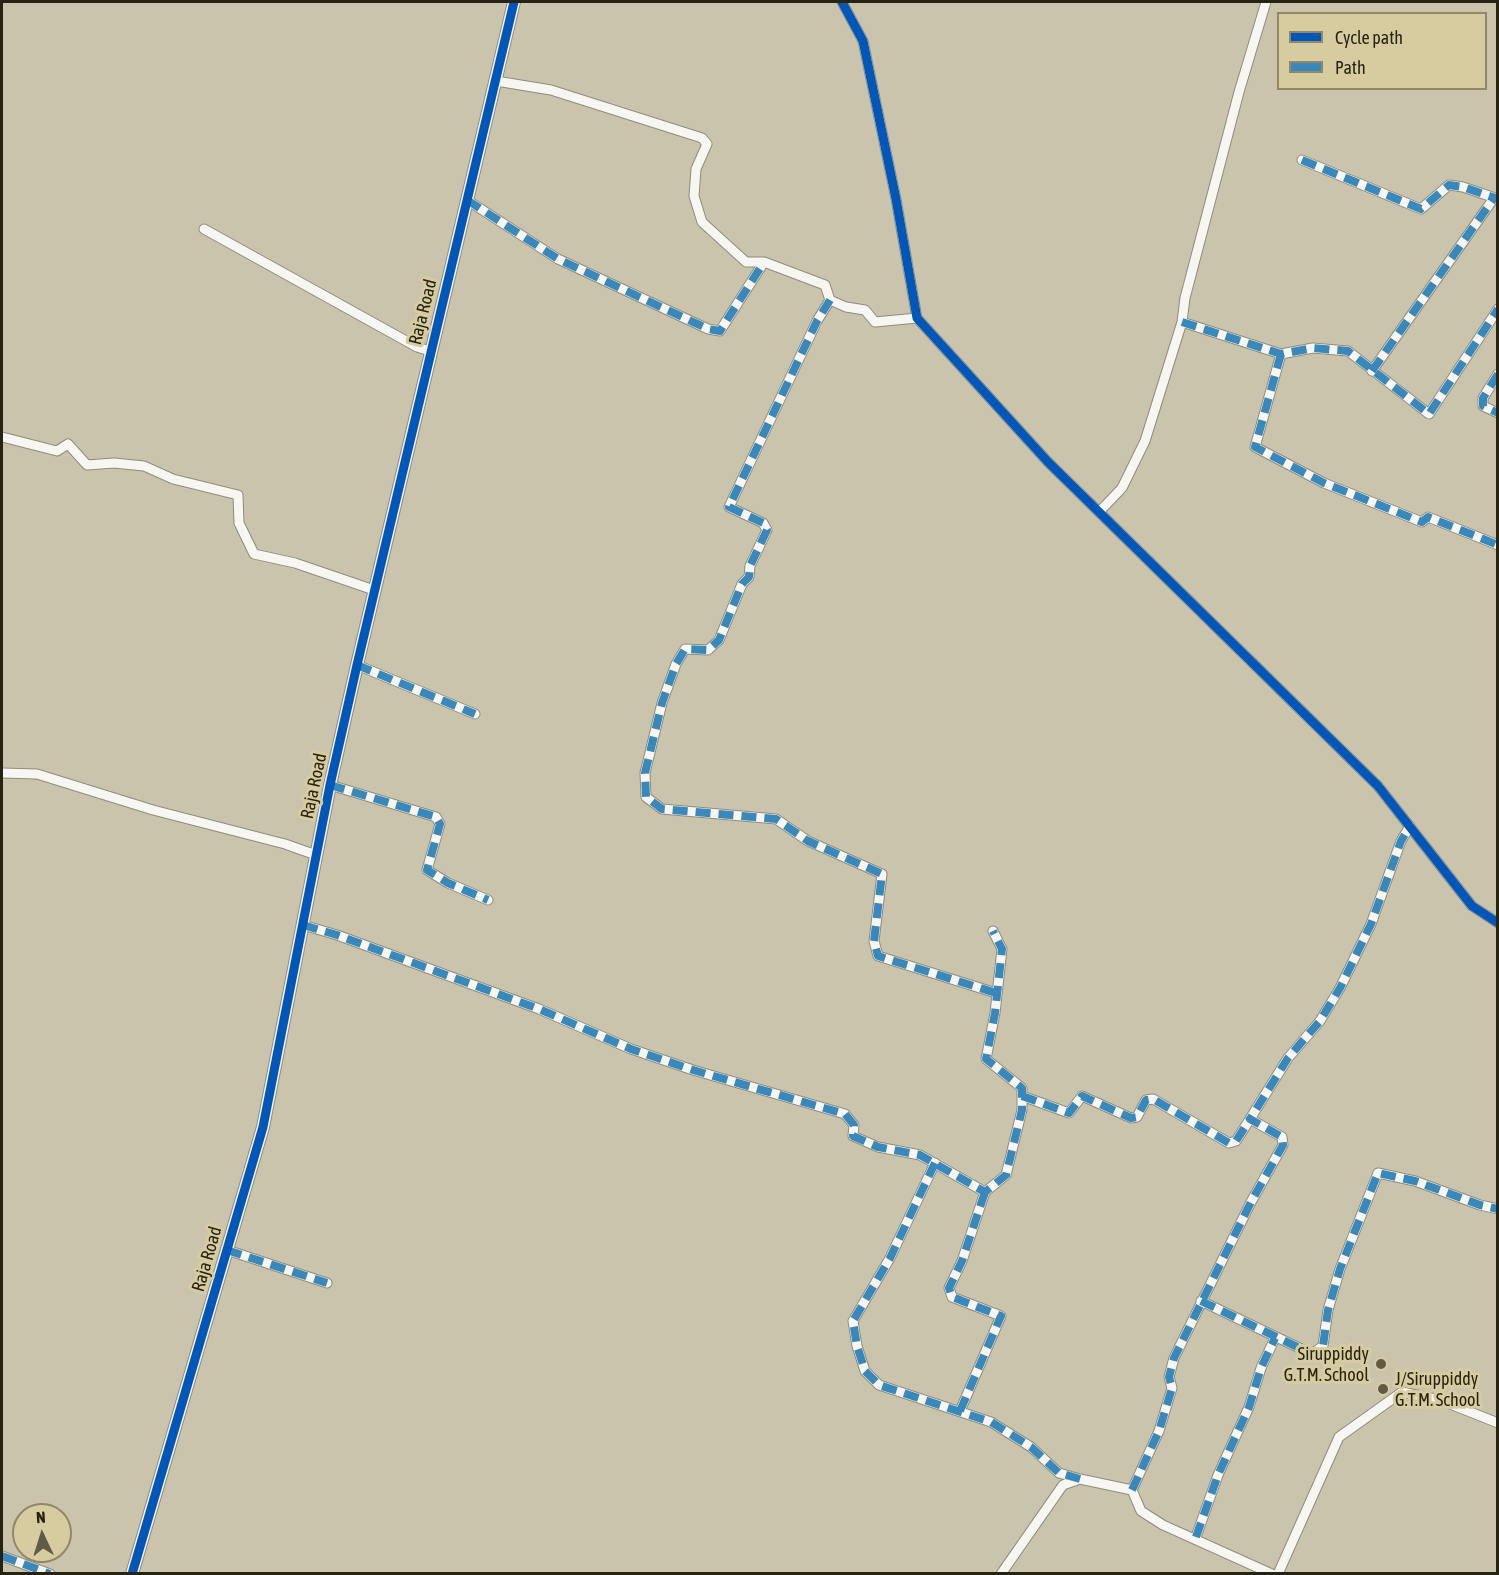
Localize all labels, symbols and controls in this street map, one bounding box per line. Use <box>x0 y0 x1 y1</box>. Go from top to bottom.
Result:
legend <box>1277 12 1487 90</box>
text: Cycle path <box>1335 27 1403 48</box>
text: Path <box>1335 57 1366 78</box>
street label: Raja Road <box>404 277 442 347</box>
street label: Raja Road <box>297 751 331 821</box>
street label: Raja Road <box>187 1224 227 1294</box>
place label: Siruppiddy G.T.M. School <box>1284 1343 1369 1386</box>
marker: Siruppiddy G.T.M. School <box>1374 1357 1388 1371</box>
place label: J/Siruppiddy G.T.M. School <box>1395 1368 1480 1410</box>
marker: J/Siruppiddy G.T.M. School <box>1376 1382 1390 1396</box>
north arrow <box>12 1503 72 1563</box>
text: N <box>36 1508 46 1526</box>

